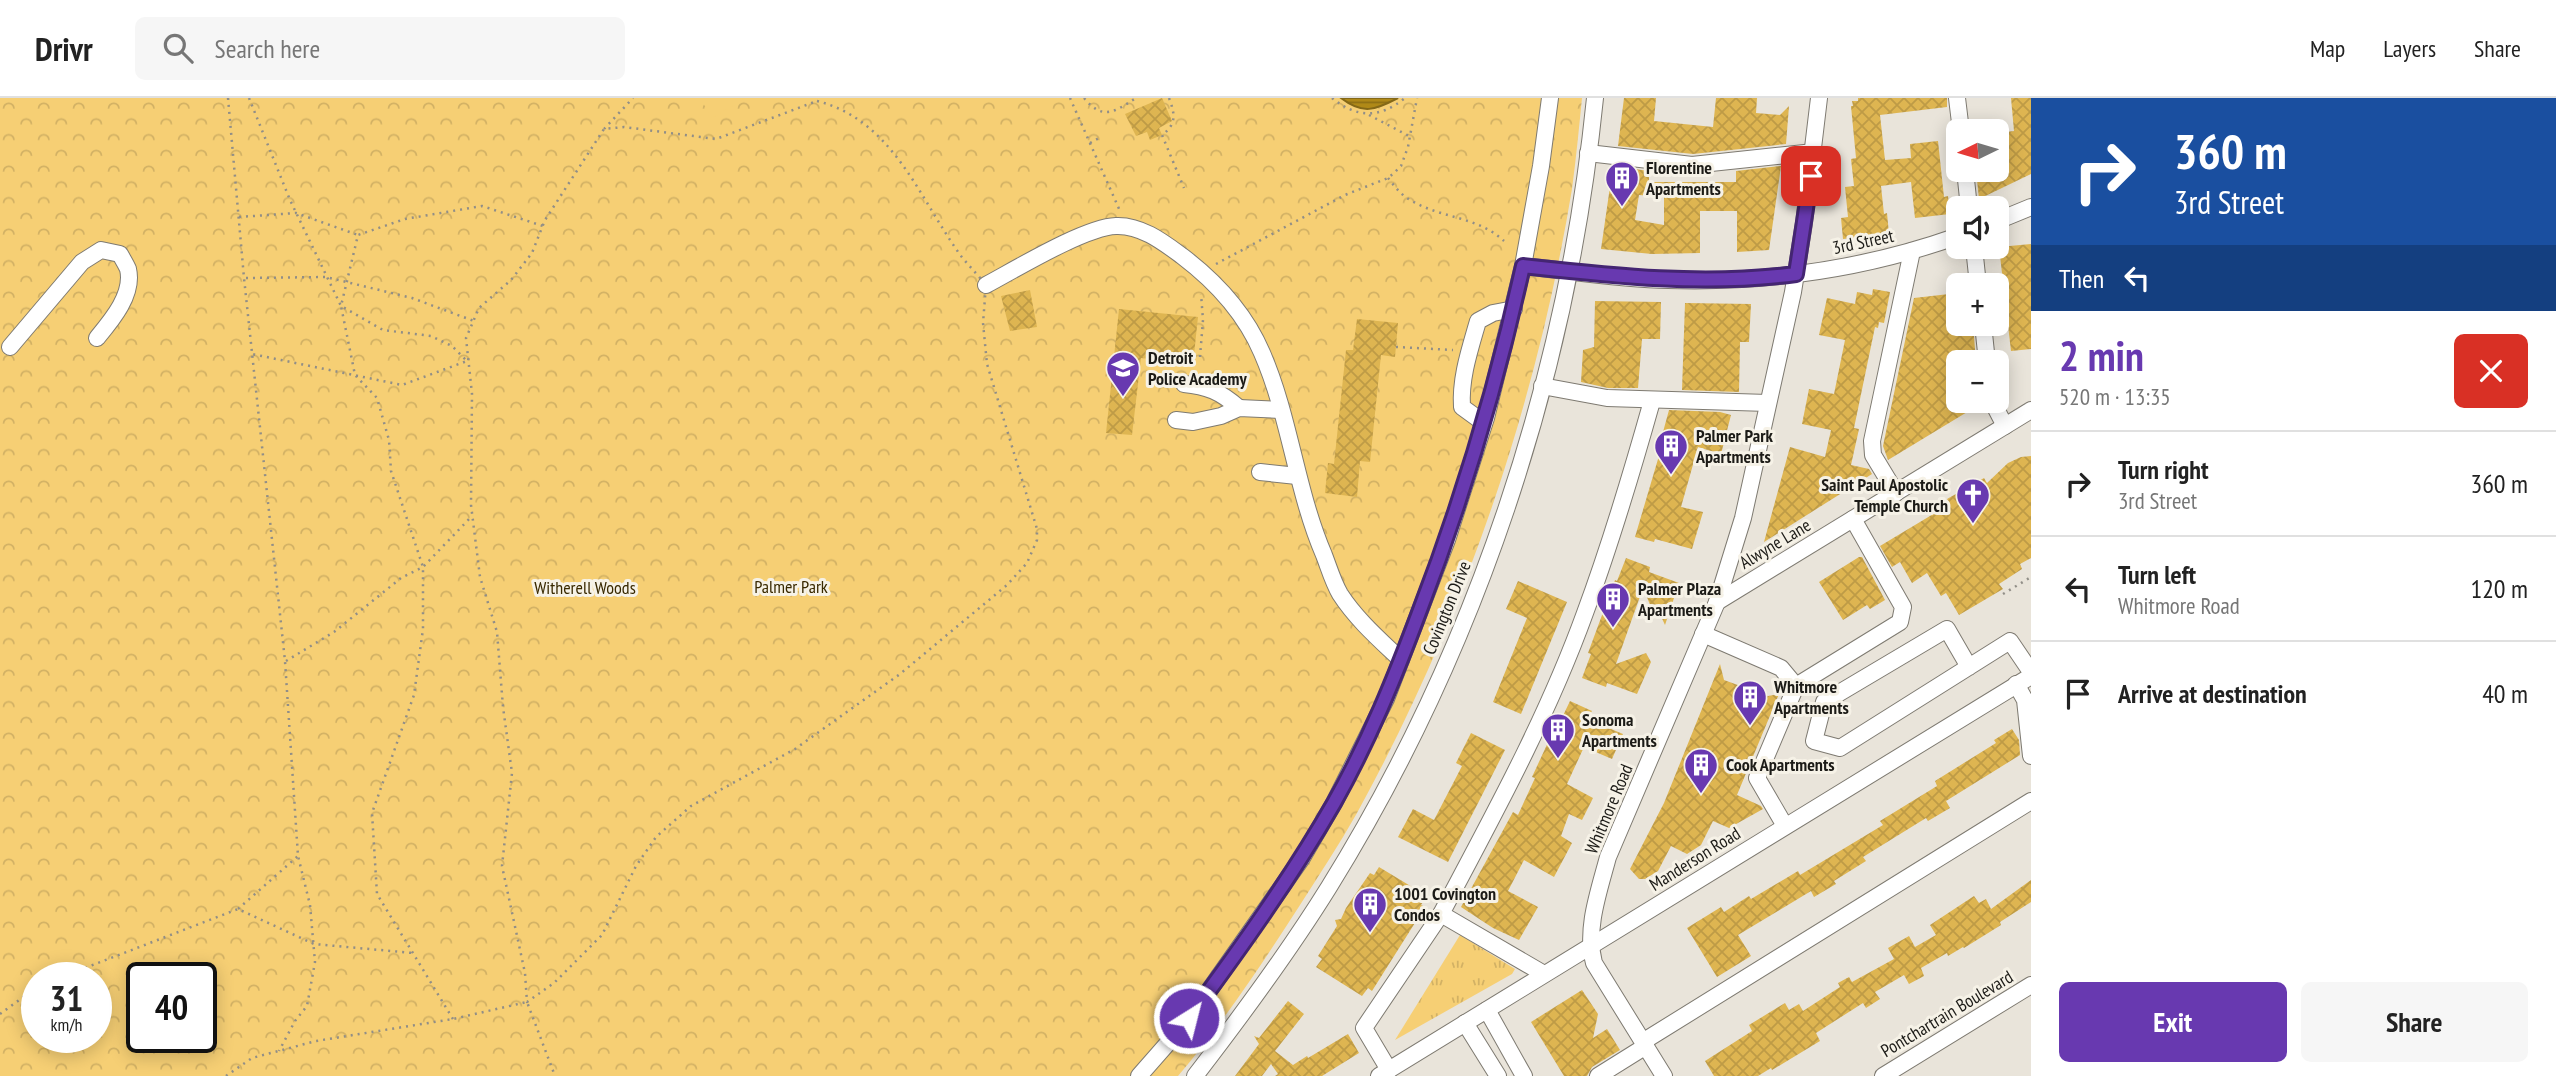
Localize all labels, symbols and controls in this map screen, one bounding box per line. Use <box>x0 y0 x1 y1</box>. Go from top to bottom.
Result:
search box <box>135 17 625 80</box>
text: Drivr <box>35 27 93 70</box>
icon: search <box>159 29 197 67</box>
text: Search here <box>215 32 320 65</box>
text: Map <box>2310 33 2345 64</box>
text: Layers <box>2383 33 2436 64</box>
text: Share <box>2474 33 2521 64</box>
north arrow <box>1946 119 2009 182</box>
map controls <box>1946 119 2009 413</box>
text: 360 m <box>2174 119 2287 183</box>
icon: right <box>2059 126 2150 217</box>
pin <box>1781 146 1841 206</box>
place label: Florentine Apartments <box>1645 156 1721 200</box>
icon: arrive <box>1792 157 1830 195</box>
building icon: Florentine Apartments <box>1603 159 1641 208</box>
text: 3rd Street <box>2174 181 2284 223</box>
button: sound <box>1946 196 2009 259</box>
street label: 3rd Street <box>1830 224 1896 259</box>
icon: left <box>2118 259 2156 297</box>
text: Then <box>2059 262 2104 295</box>
button: + <box>1946 273 2009 336</box>
text: 2 min <box>2059 328 2144 383</box>
button: close <box>2454 334 2528 408</box>
place label: Detroit Police Academy <box>1148 346 1247 390</box>
school or university icon: Detroit Police Academy <box>1104 349 1142 398</box>
button: − <box>1946 350 2009 413</box>
text: 520 m · 13:35 <box>2059 382 2171 411</box>
place label: Palmer Park Apartments <box>1695 424 1773 468</box>
building icon: Palmer Park Apartments <box>1652 427 1690 476</box>
text: Turn right <box>2118 453 2209 486</box>
icon: right <box>2059 465 2097 503</box>
text: 360 m <box>2470 467 2528 500</box>
place label: Saint Paul Apostolic Temple Church <box>1821 473 1949 517</box>
church icon: Saint Paul Apostolic Temple Church <box>1954 476 1992 525</box>
text: 3rd Street <box>2118 486 2197 515</box>
street label: Alwyne Lane <box>1735 513 1815 574</box>
street label: Covington Drive <box>1417 558 1476 658</box>
text: Turn left <box>2118 558 2196 591</box>
icon: left <box>2059 570 2097 608</box>
text: 120 m <box>2470 572 2528 605</box>
park label: Palmer Park <box>754 575 828 598</box>
park label: Witherell Woods <box>534 576 636 599</box>
place label: Palmer Plaza Apartments <box>1637 577 1721 621</box>
building icon: Palmer Plaza Apartments <box>1594 580 1632 629</box>
text: Whitmore Road <box>2118 591 2240 620</box>
place label: Whitmore Apartments <box>1773 675 1849 719</box>
icon: arrive <box>2059 675 2097 713</box>
text: Arrive at destination <box>2118 677 2307 710</box>
text: 40 m <box>2482 677 2528 710</box>
building icon: Whitmore Apartments <box>1731 678 1769 727</box>
place label: Sonoma Apartments <box>1581 708 1657 752</box>
building icon: Sonoma Apartments <box>1539 711 1577 760</box>
building icon: Cook Apartments <box>1682 746 1720 795</box>
place label: Cook Apartments <box>1726 753 1835 776</box>
street label: Whitmore Road <box>1579 760 1638 857</box>
street label: Manderson Road <box>1645 822 1745 896</box>
place label: 1001 Covington Condos <box>1394 882 1496 926</box>
building icon: 1001 Covington Condos <box>1351 885 1389 934</box>
speed limit sign: 40 <box>126 962 217 1053</box>
street label: Pontchartrain Boulevard <box>1877 965 2017 1062</box>
text: 31 <box>50 975 83 1021</box>
position arrow <box>1152 981 1226 1055</box>
button: Exit <box>2059 982 2287 1062</box>
button: Share <box>2301 982 2528 1062</box>
text: km/h <box>51 1013 82 1036</box>

